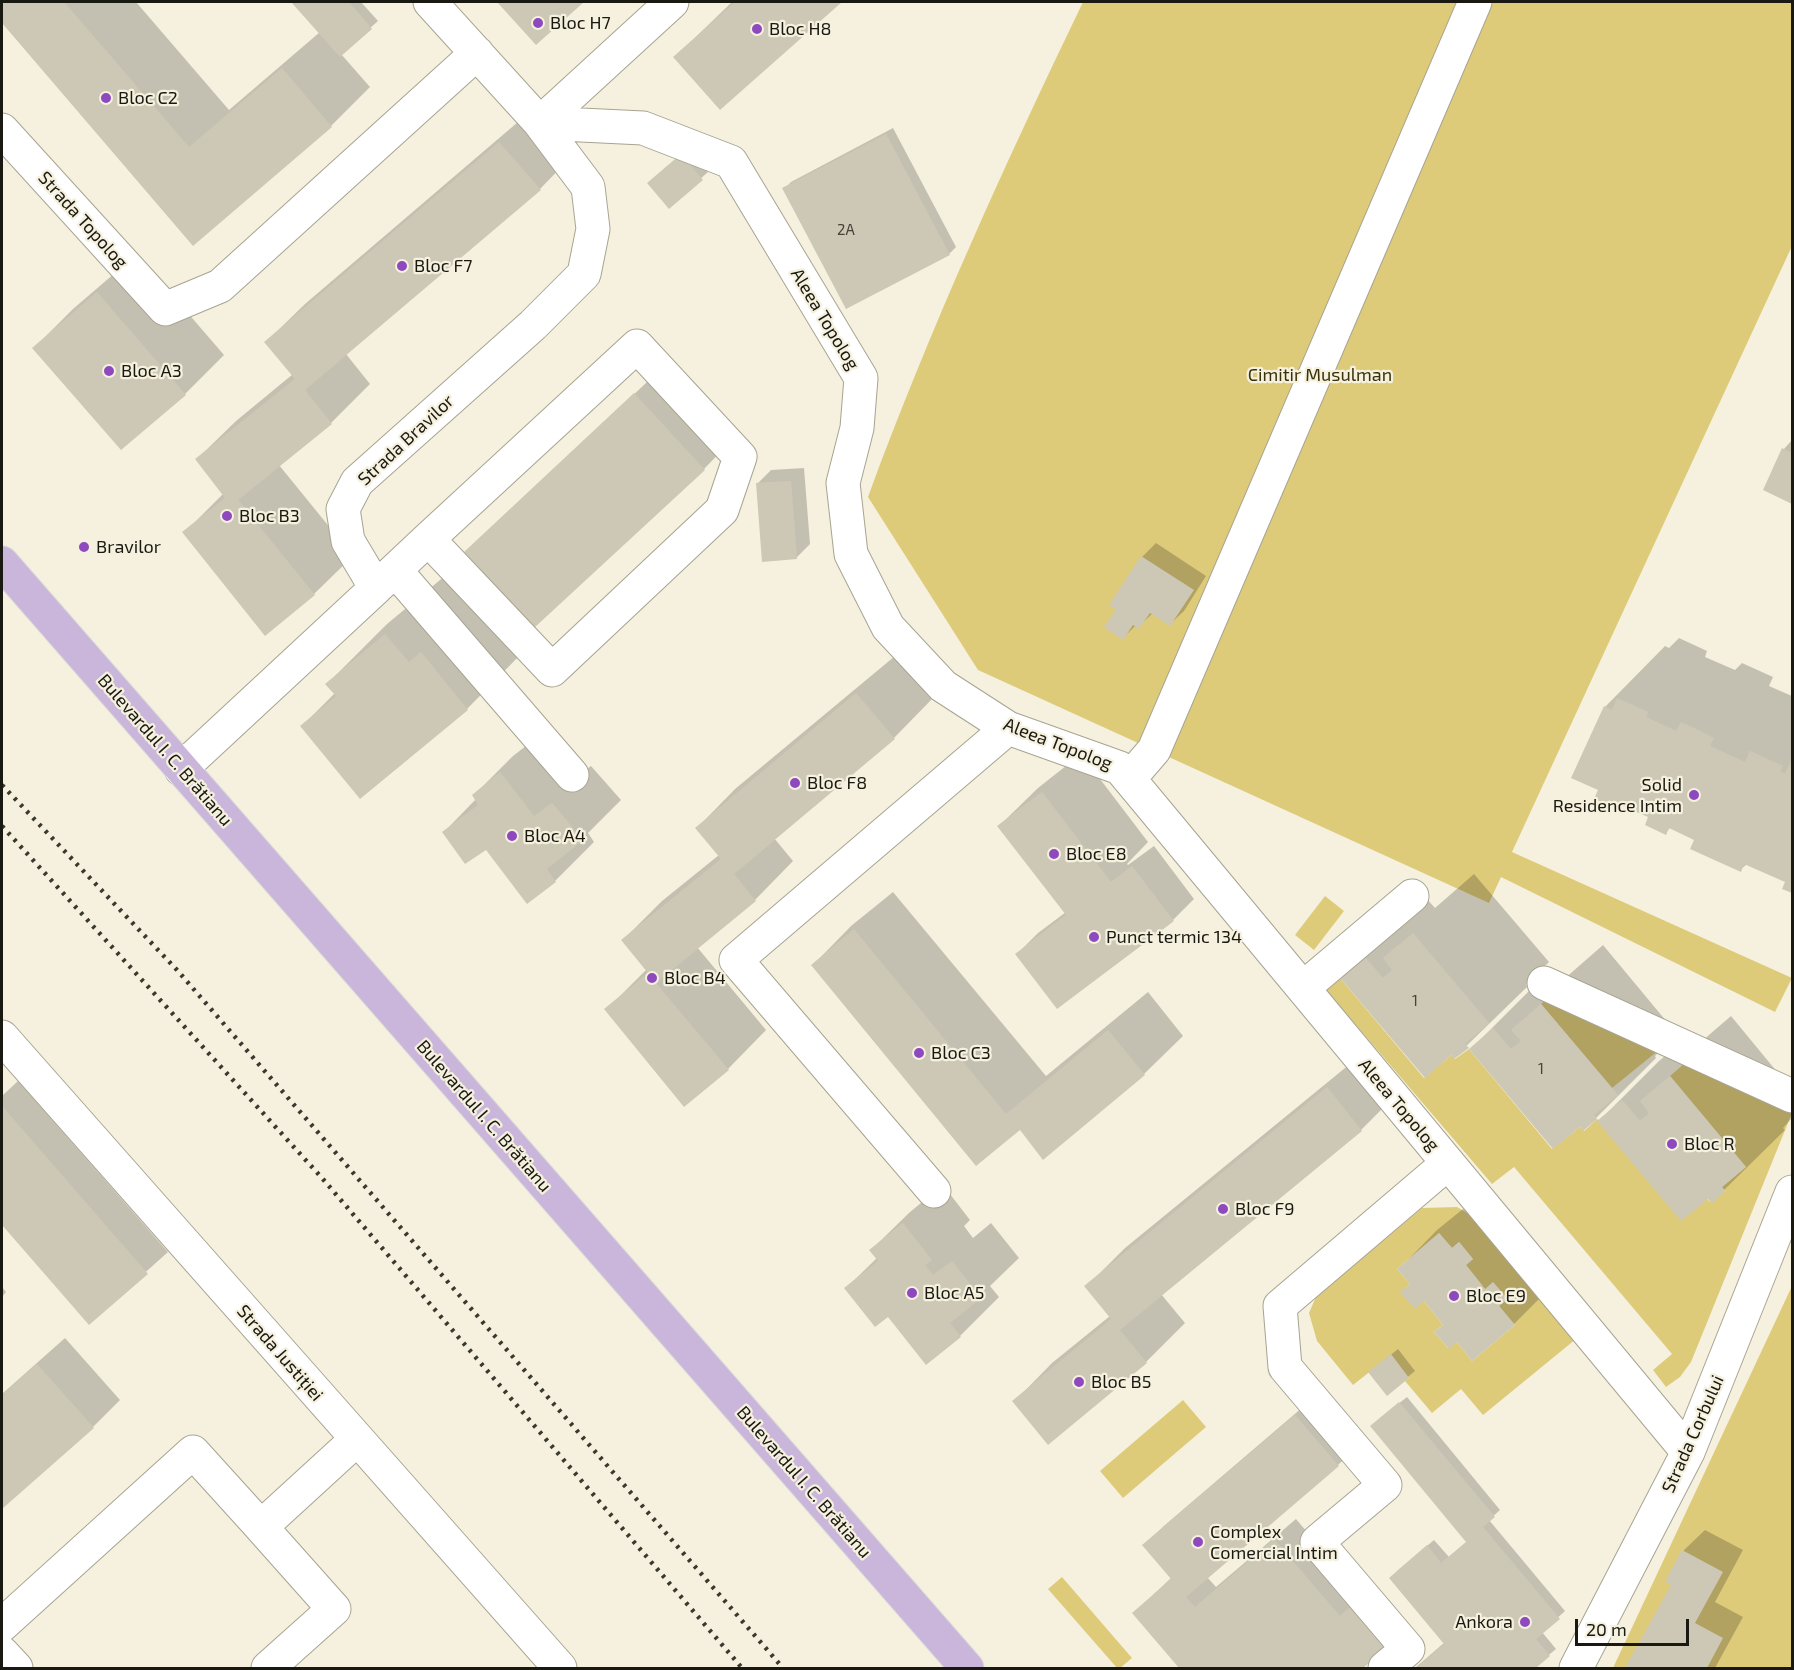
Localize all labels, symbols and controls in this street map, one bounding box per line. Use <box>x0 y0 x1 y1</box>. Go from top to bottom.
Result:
place label: Bloc H7 <box>550 12 611 34</box>
marker: Bloc H7 <box>531 16 545 30</box>
place label: Bloc H8 <box>769 18 831 40</box>
marker: Bloc H8 <box>750 22 764 36</box>
place label: Bloc C2 <box>118 87 178 109</box>
marker: Bloc C2 <box>99 91 113 105</box>
street label: Strada Topolog <box>34 167 132 273</box>
house number: 2A <box>837 221 855 239</box>
place label: Bloc F7 <box>414 255 472 277</box>
marker: Bloc F7 <box>395 259 409 273</box>
street label: Aleea Topolog <box>786 264 864 374</box>
place label: Bloc A3 <box>121 360 182 382</box>
marker: Bloc A3 <box>102 364 116 378</box>
park label: Cimitir Musulman <box>1248 364 1392 386</box>
street label: Strada Bravilor <box>354 390 458 490</box>
place label: Bloc B3 <box>239 505 300 527</box>
marker: Bloc B3 <box>220 509 234 523</box>
place label: Bravilor <box>96 536 161 558</box>
marker: Bravilor <box>77 540 91 554</box>
street label: Bulevardul I. C. Brătianu <box>93 670 237 830</box>
street label: Aleea Topolog <box>1001 713 1115 775</box>
place label: Bloc F8 <box>807 772 867 794</box>
place label: Solid Residence Intim <box>1553 774 1682 816</box>
marker: Bloc F8 <box>788 776 802 790</box>
marker: Solid Residence Intim <box>1687 788 1701 802</box>
place label: Bloc A4 <box>524 825 586 847</box>
marker: Bloc A4 <box>505 829 519 843</box>
place label: Bloc E8 <box>1066 843 1127 865</box>
marker: Bloc E8 <box>1047 847 1061 861</box>
place label: Punct termic 134 <box>1106 926 1242 948</box>
marker: Punct termic 134 <box>1087 930 1101 944</box>
place label: Bloc B4 <box>664 967 726 989</box>
marker: Bloc B4 <box>645 971 659 985</box>
house number: 1 <box>1412 992 1418 1010</box>
street label: Bulevardul I. C. Brătianu <box>412 1036 556 1196</box>
place label: Bloc C3 <box>931 1042 991 1064</box>
marker: Bloc C3 <box>912 1046 926 1060</box>
street label: Aleea Topolog <box>1354 1054 1444 1156</box>
house number: 1 <box>1538 1060 1544 1078</box>
place label: Bloc R <box>1684 1133 1735 1155</box>
marker: Bloc R <box>1665 1137 1679 1151</box>
place label: Bloc F9 <box>1235 1198 1295 1220</box>
marker: Bloc F9 <box>1216 1202 1230 1216</box>
place label: Bloc A5 <box>924 1282 984 1304</box>
place label: Bloc E9 <box>1466 1285 1526 1307</box>
marker: Bloc A5 <box>905 1286 919 1300</box>
marker: Bloc E9 <box>1447 1289 1461 1303</box>
street label: Strada Justiției <box>232 1300 328 1406</box>
place label: Bloc B5 <box>1091 1371 1151 1393</box>
street label: Strada Corbului <box>1657 1372 1729 1496</box>
marker: Bloc B5 <box>1072 1375 1086 1389</box>
street label: Bulevardul I. C. Brătianu <box>732 1402 876 1562</box>
place label: Complex Comercial Intim <box>1210 1521 1338 1564</box>
marker: Complex Comercial Intim <box>1191 1535 1205 1549</box>
scale bar <box>1578 1607 1692 1645</box>
place label: Ankora <box>1455 1611 1513 1633</box>
marker: Ankora <box>1518 1615 1532 1629</box>
text: 20 m <box>1586 1618 1627 1640</box>

